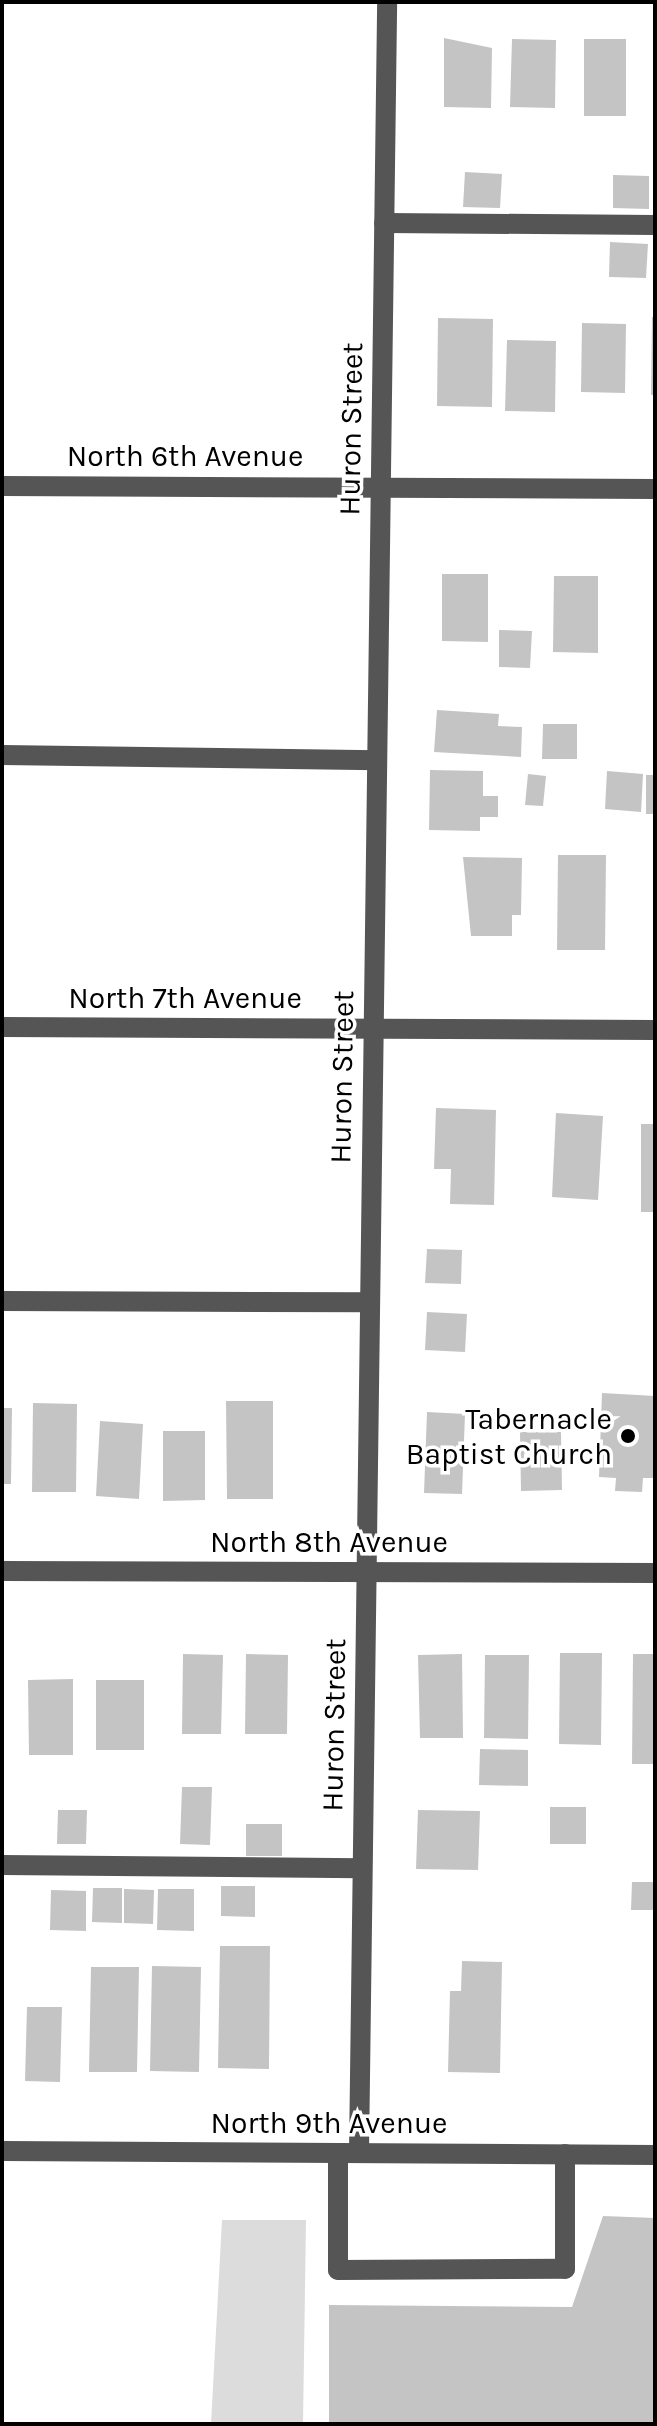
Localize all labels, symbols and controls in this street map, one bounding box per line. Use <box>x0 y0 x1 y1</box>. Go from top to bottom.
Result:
street label: Huron Street <box>331 342 371 516</box>
street label: North 6th Avenue <box>67 438 303 474</box>
street label: North 7th Avenue <box>68 980 302 1016</box>
street label: Huron Street <box>322 990 362 1164</box>
place label: Tabernacle Baptist Church <box>406 1401 612 1472</box>
marker: Tabernacle Baptist Church <box>619 1427 637 1445</box>
street label: North 8th Avenue <box>210 1524 448 1560</box>
street label: Huron Street <box>314 1638 354 1812</box>
street label: North 9th Avenue <box>211 2105 447 2141</box>

